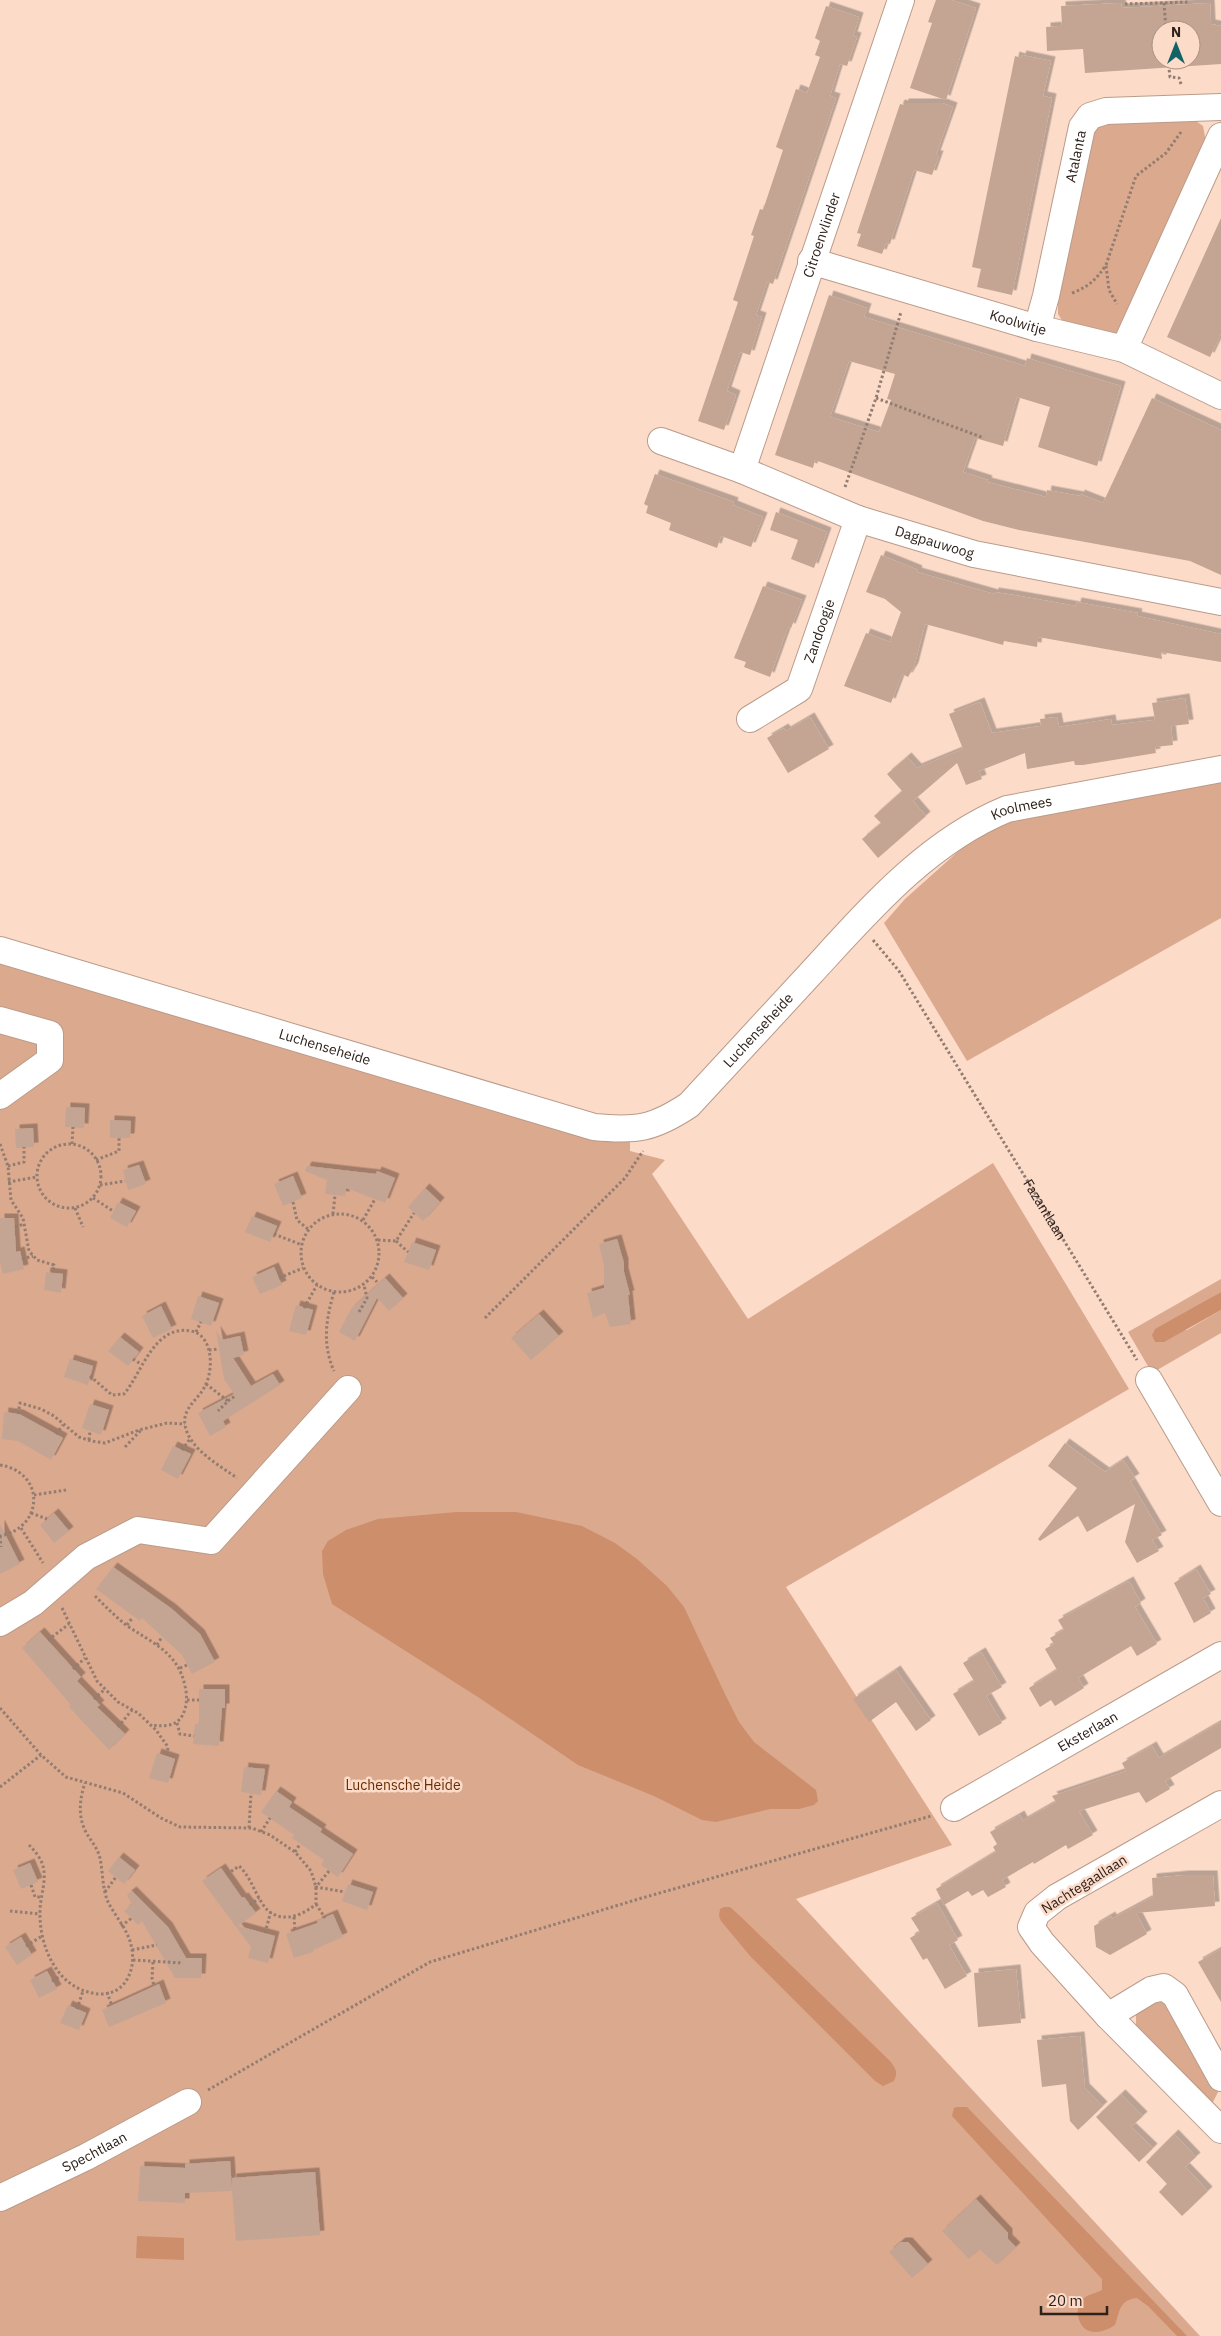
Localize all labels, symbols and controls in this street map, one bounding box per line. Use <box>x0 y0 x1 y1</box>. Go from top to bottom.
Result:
north arrow <box>1151 20 1201 70</box>
text: N <box>1171 23 1181 41</box>
street label: Atalanta <box>1061 128 1090 184</box>
street label: Citroenvlinder <box>799 190 844 280</box>
street label: Koolwitje <box>988 305 1049 339</box>
street label: Dagpauwoog <box>893 522 977 563</box>
street label: Zandoogje <box>800 596 839 665</box>
street label: Koolmees <box>988 792 1054 824</box>
street label: Luchenseheide <box>719 989 797 1071</box>
street label: Luchenseheide <box>277 1025 373 1069</box>
street label: Fazantlaan <box>1019 1176 1070 1243</box>
street label: Eksterlaan <box>1054 1707 1121 1756</box>
park label: Luchensche Heide <box>345 1776 461 1794</box>
street label: Nachtegaallaan <box>1038 1850 1130 1918</box>
street label: Spechtlaan <box>59 2128 130 2176</box>
scale bar <box>1041 2284 1107 2316</box>
text: 20 m <box>1048 2291 1083 2310</box>

